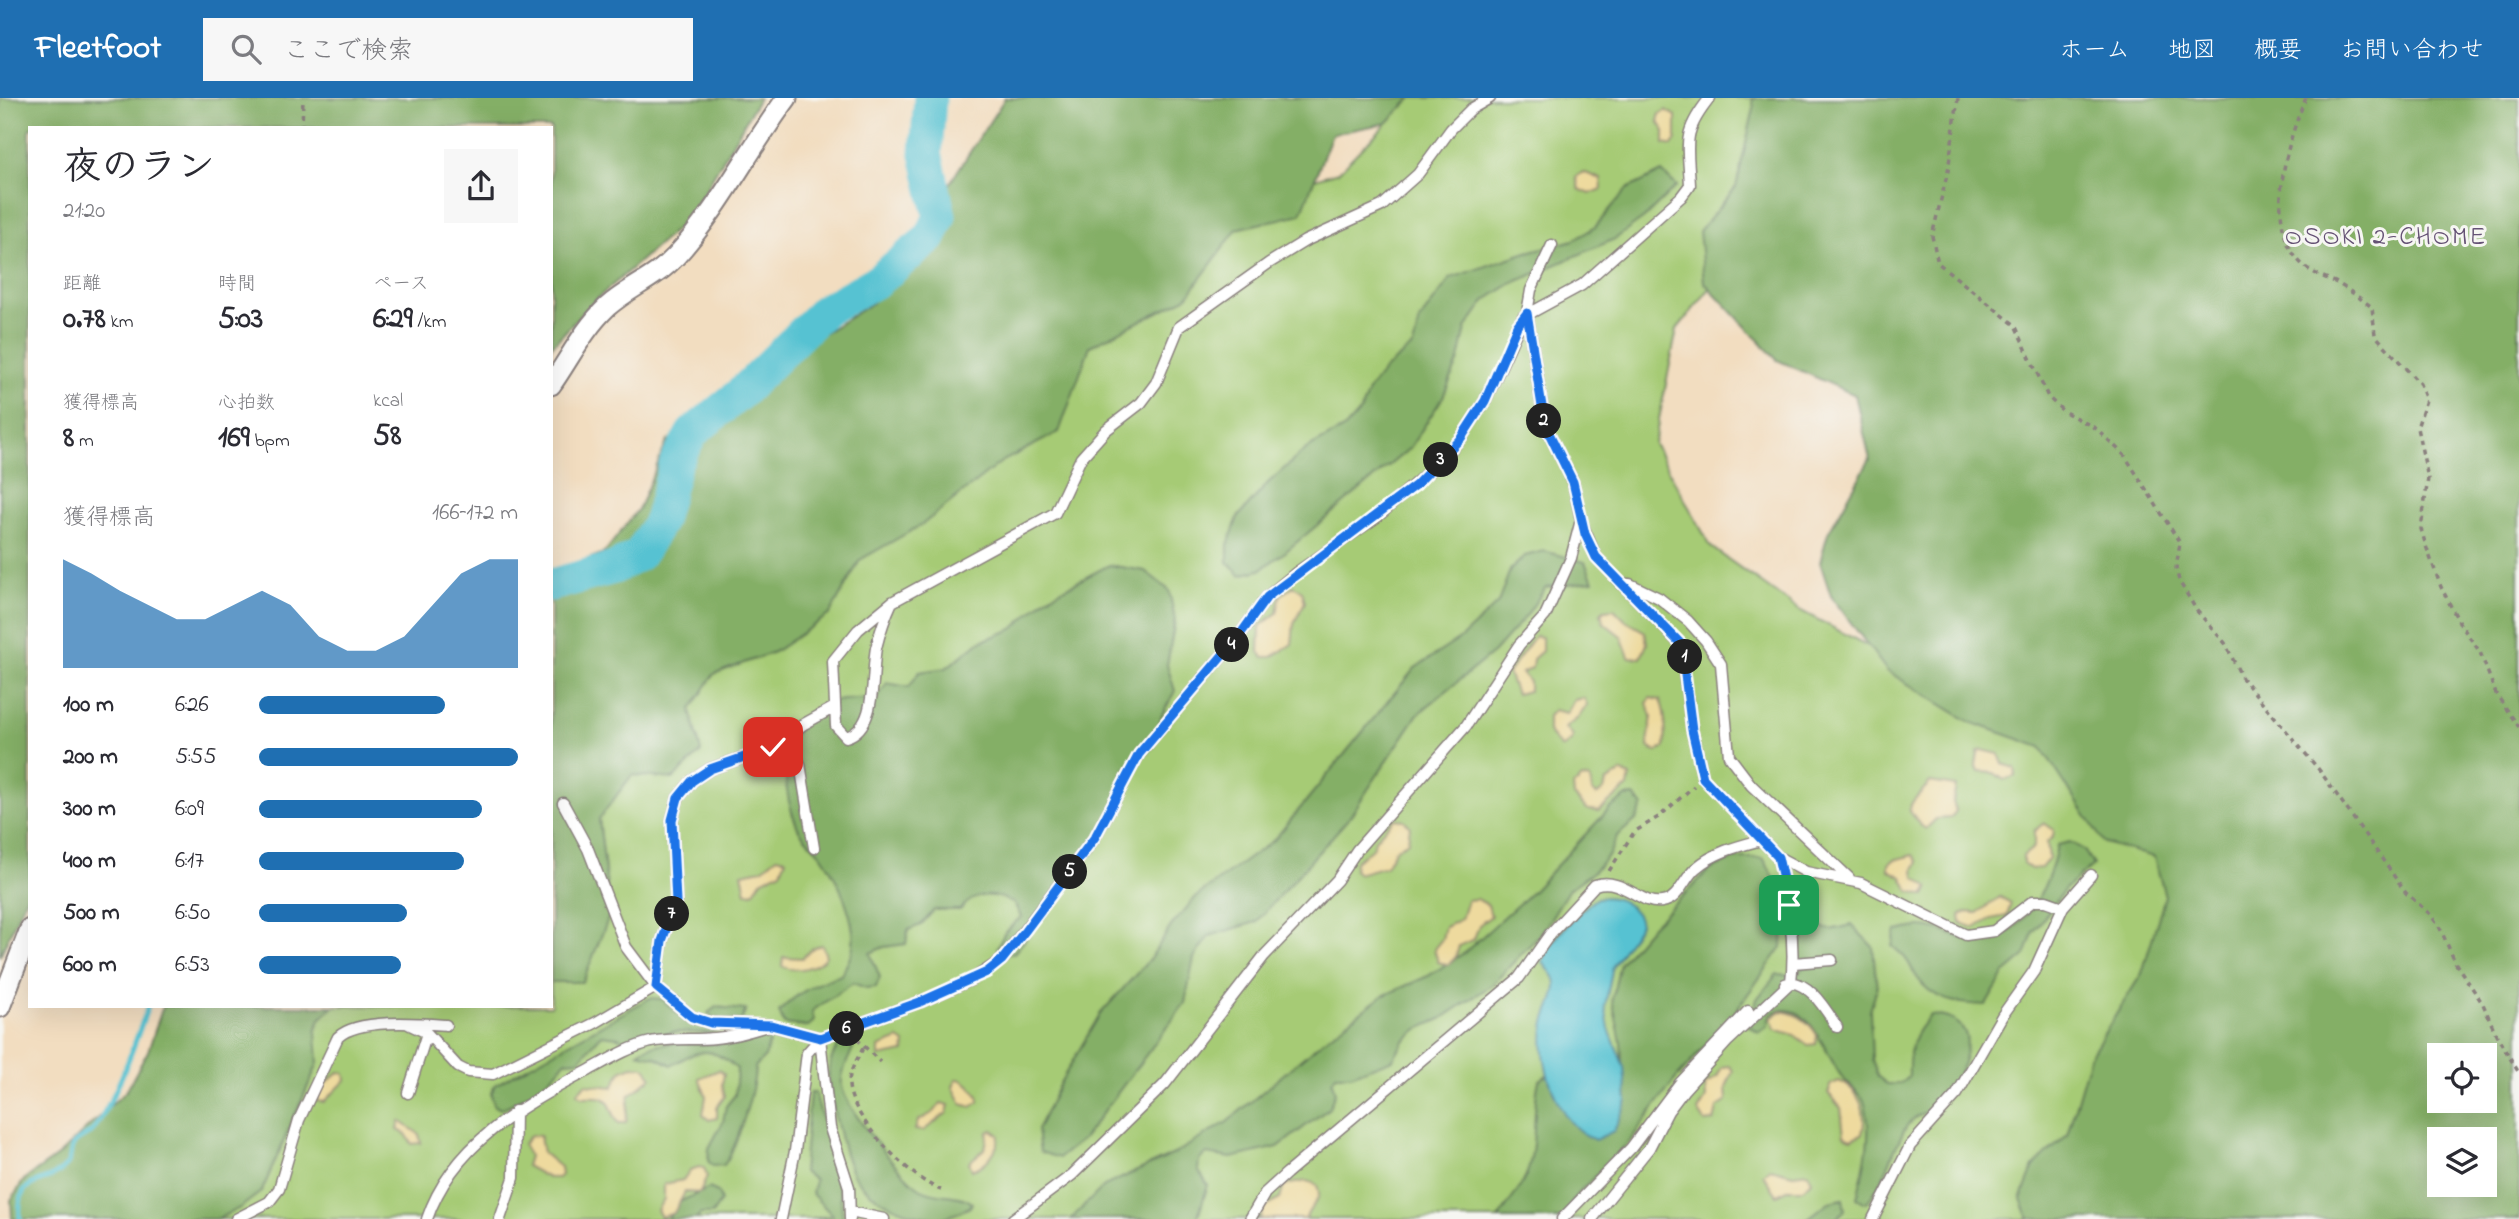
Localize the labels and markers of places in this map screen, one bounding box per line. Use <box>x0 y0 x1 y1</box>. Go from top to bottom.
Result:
pin: 2 <box>1526 404 1562 438</box>
pin: 3 <box>1424 442 1458 478</box>
pin: 4 <box>1214 628 1250 662</box>
pin: 1 <box>1668 640 1702 674</box>
pin <box>743 717 803 777</box>
pin: 5 <box>1052 854 1088 890</box>
pin <box>1759 875 1819 935</box>
pin: 7 <box>654 896 690 932</box>
pin: 6 <box>830 1012 864 1046</box>

